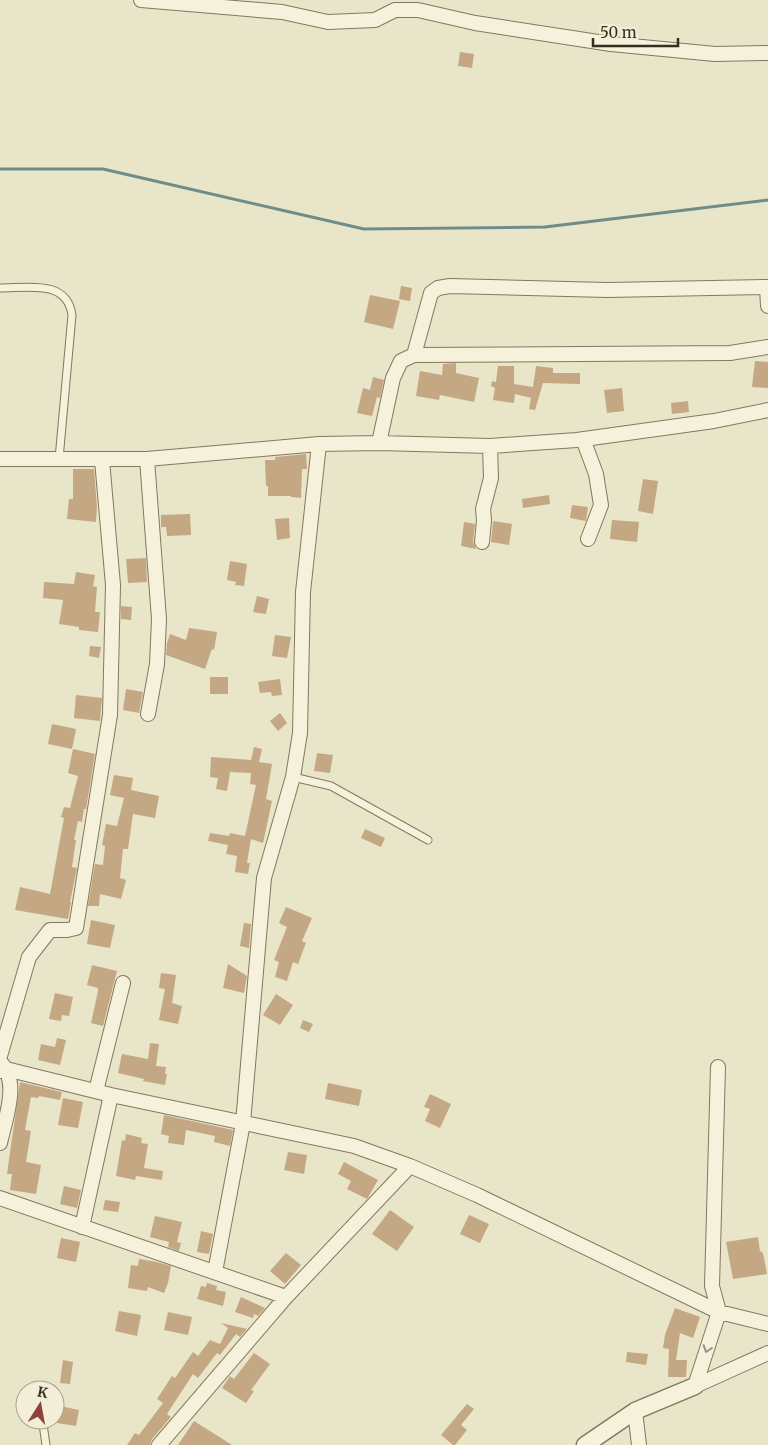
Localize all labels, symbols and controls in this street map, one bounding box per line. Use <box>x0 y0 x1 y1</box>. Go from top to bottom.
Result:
scale bar <box>593 15 678 47</box>
text: 50 m <box>600 23 637 42</box>
one-way arrow <box>703 1344 713 1353</box>
north arrow <box>15 1380 65 1430</box>
text: K <box>36 1382 50 1402</box>

